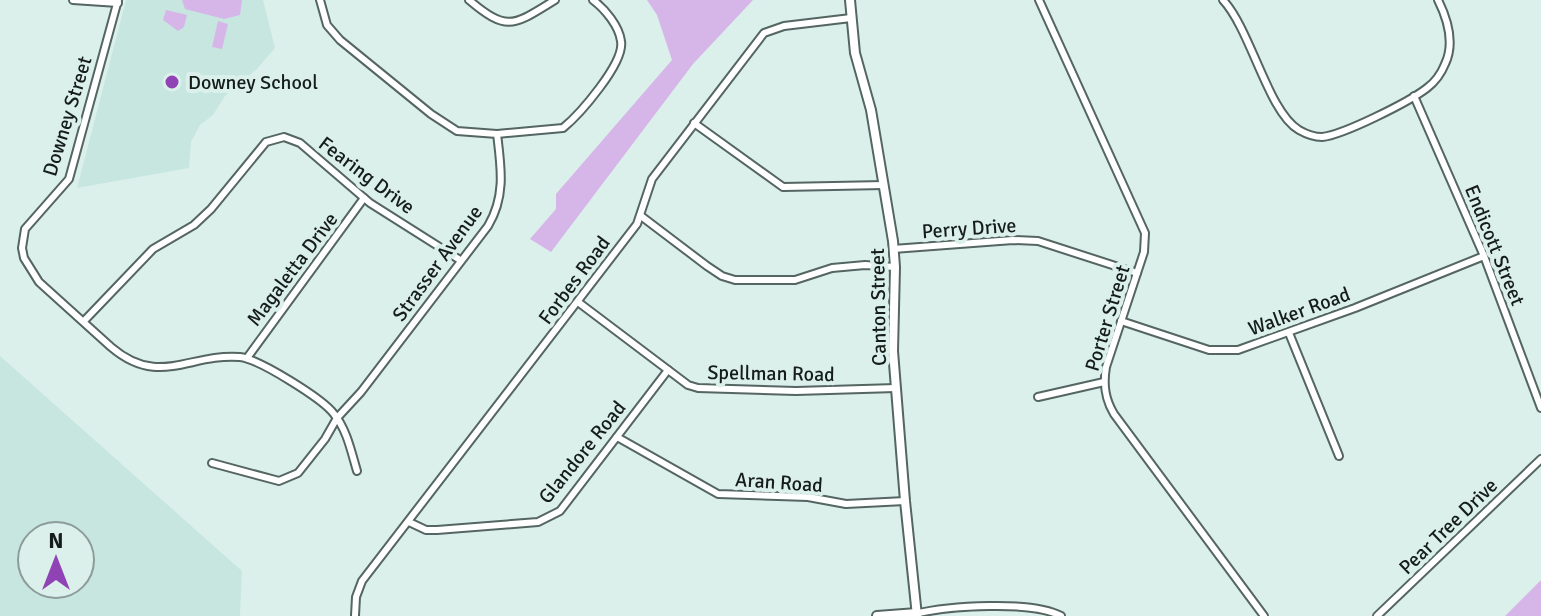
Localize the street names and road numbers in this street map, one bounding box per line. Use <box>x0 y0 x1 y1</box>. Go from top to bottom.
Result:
street label: Downey Street <box>37 53 98 179</box>
street label: Fearing Drive <box>314 131 420 220</box>
street label: Endicott Street <box>1459 181 1530 309</box>
street label: Strasser Avenue <box>387 200 488 326</box>
street label: Magaletta Drive <box>242 208 343 331</box>
street label: Perry Drive <box>921 213 1017 244</box>
street label: Forbes Road <box>533 231 616 329</box>
street label: Canton Street <box>865 248 892 366</box>
street label: Porter Street <box>1079 262 1135 374</box>
street label: Walker Road <box>1245 282 1353 341</box>
street label: Spellman Road <box>707 360 835 387</box>
street label: Glandore Road <box>533 396 631 509</box>
street label: Aran Road <box>734 467 824 498</box>
street label: Pear Tree Drive <box>1394 473 1503 580</box>

